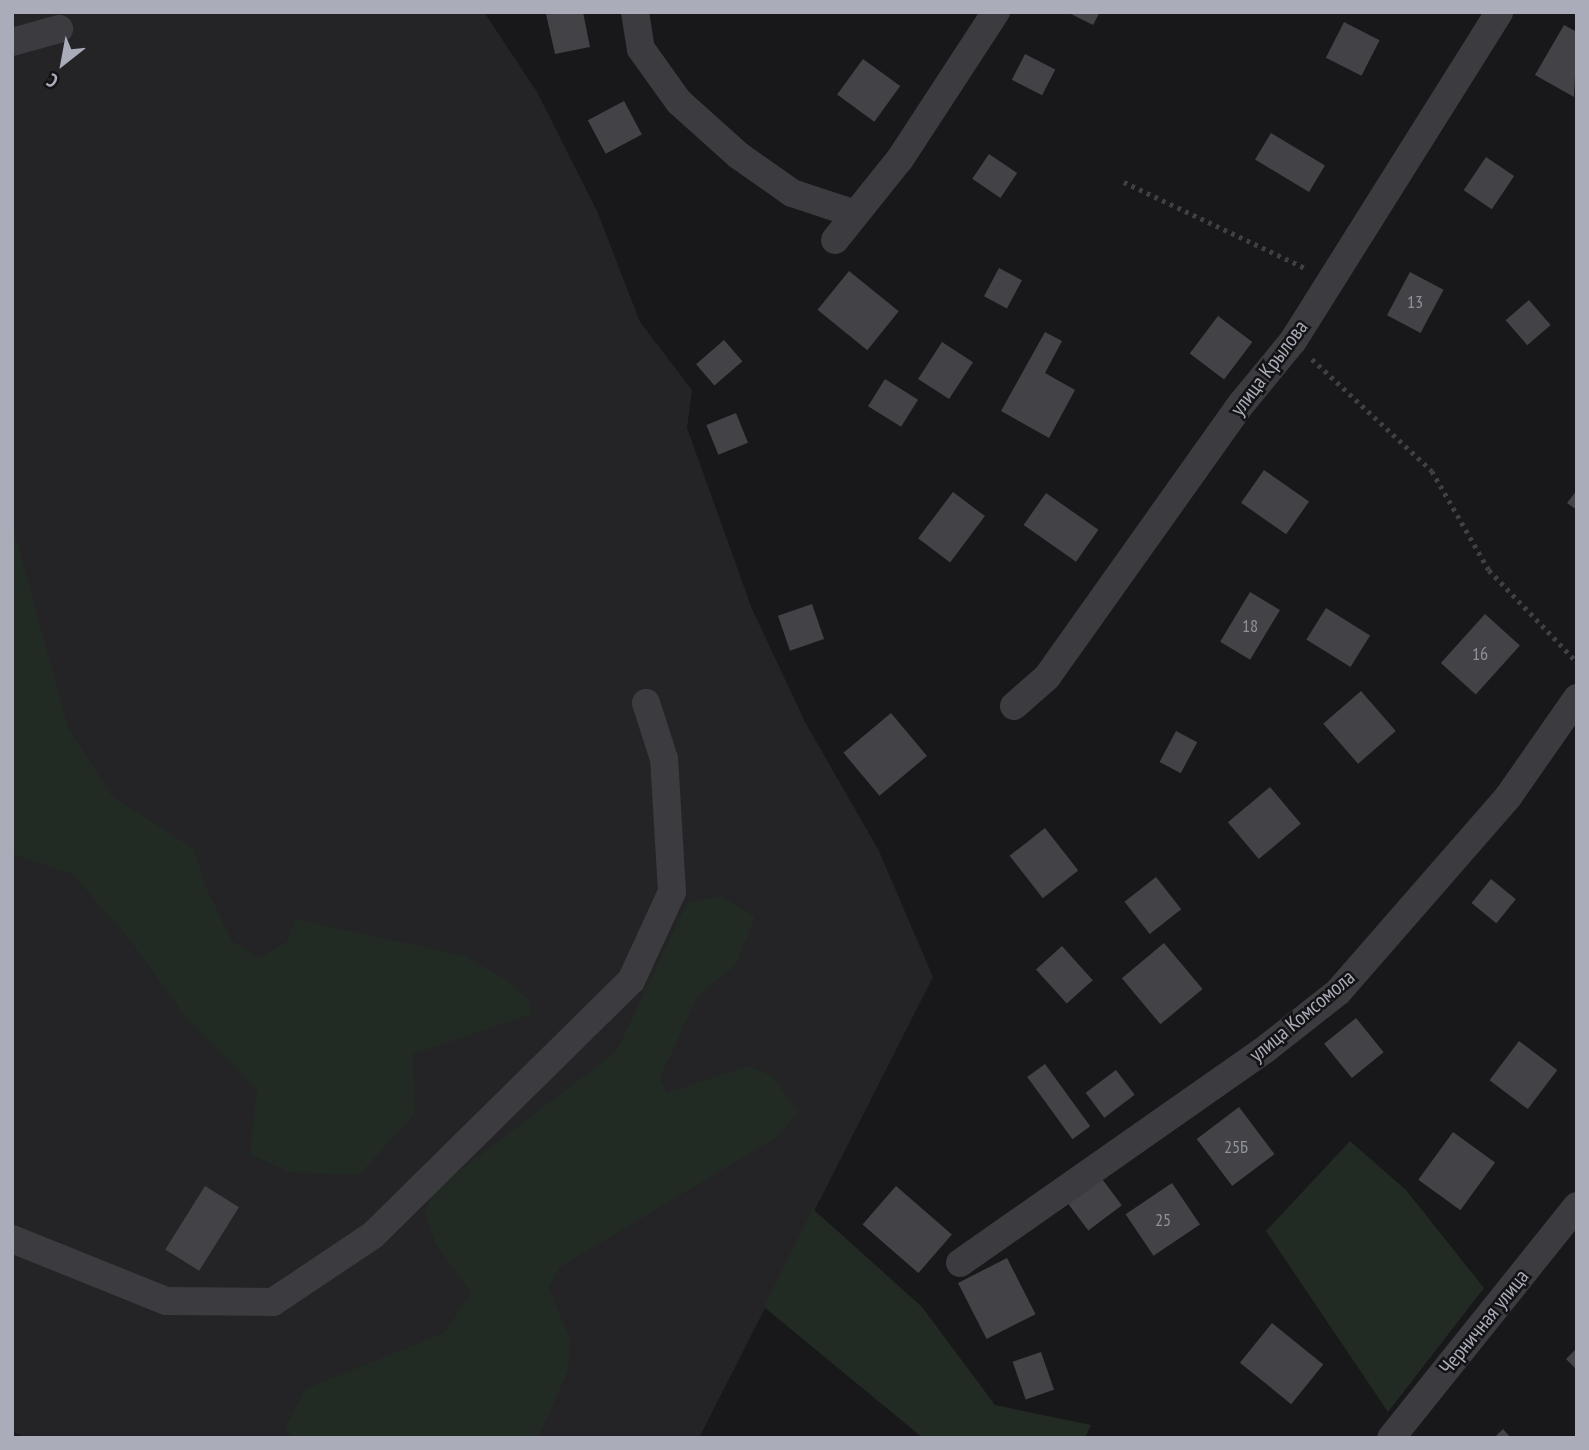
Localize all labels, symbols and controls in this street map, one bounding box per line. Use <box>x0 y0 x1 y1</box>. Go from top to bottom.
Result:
north arrow <box>28 28 98 98</box>
text: С <box>42 68 62 94</box>
house number: 13 <box>1407 291 1423 313</box>
street label: улица Крылова <box>1225 315 1313 421</box>
house number: 18 <box>1242 615 1258 637</box>
house number: 16 <box>1472 643 1488 665</box>
street label: улица Комсомола <box>1244 965 1360 1067</box>
house number: 25Б <box>1224 1136 1248 1158</box>
house number: 25 <box>1155 1209 1171 1231</box>
street label: Черничная улица <box>1434 1264 1534 1380</box>

